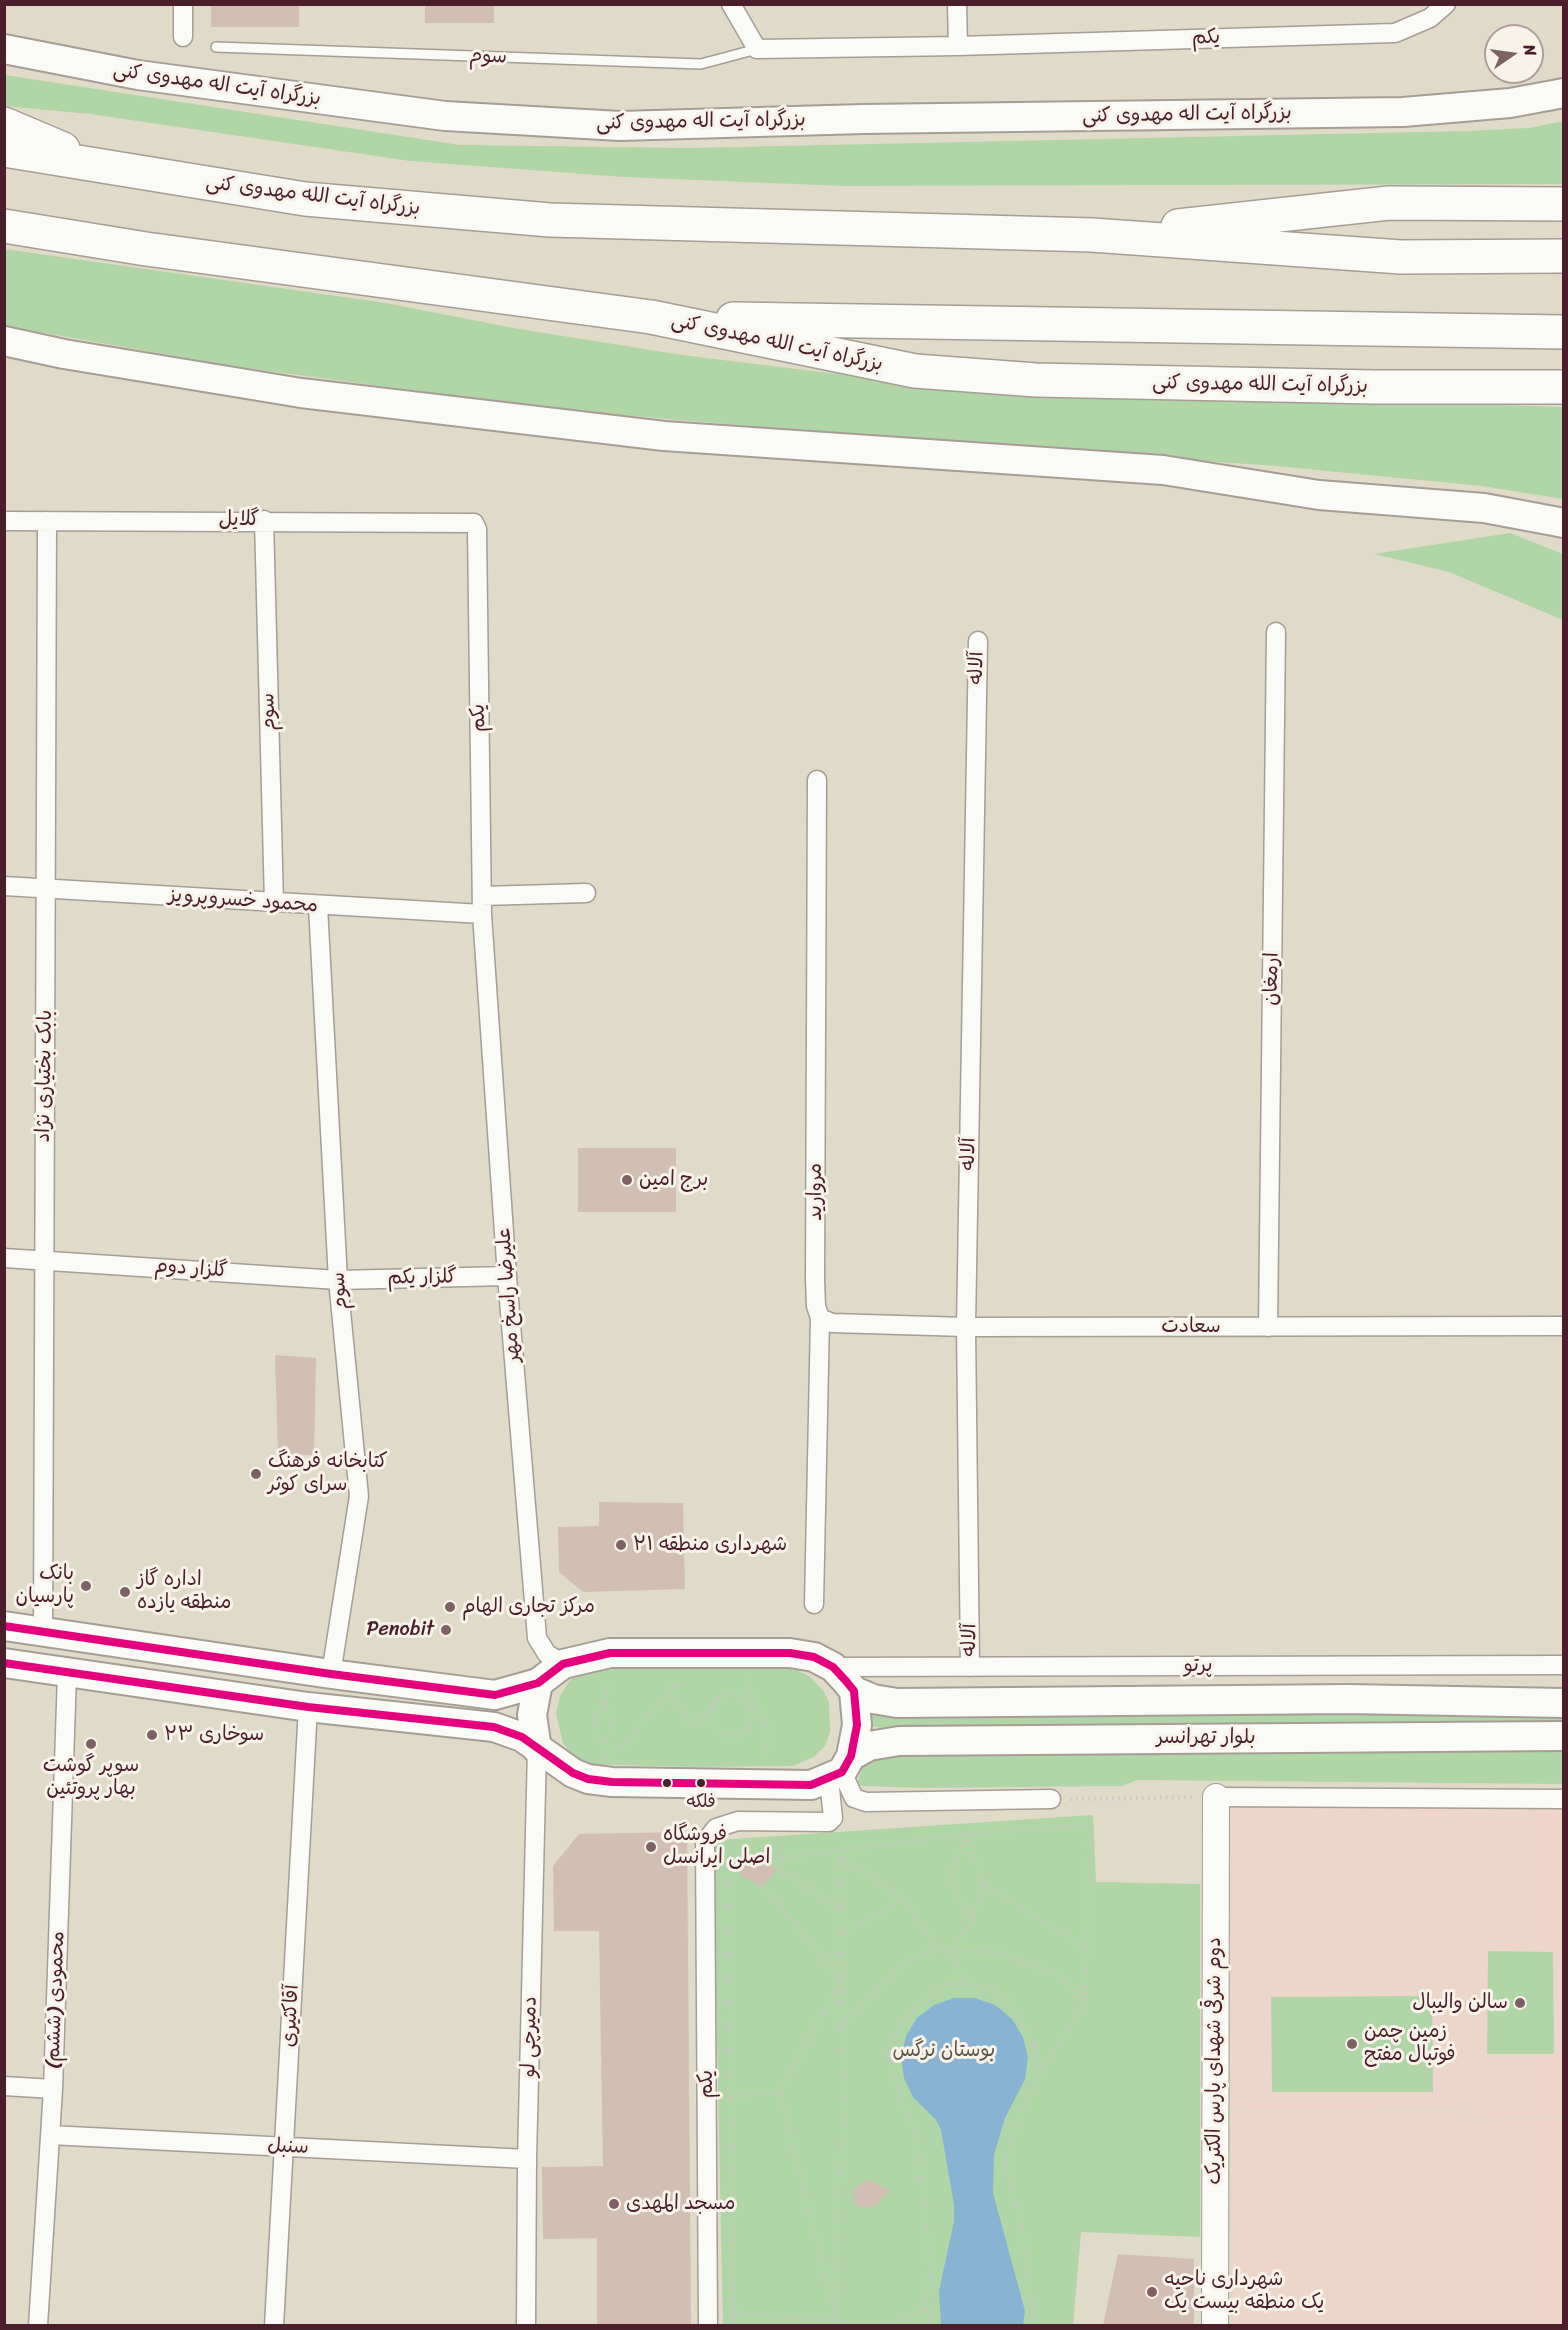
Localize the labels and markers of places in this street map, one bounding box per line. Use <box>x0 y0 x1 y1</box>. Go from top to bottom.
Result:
place label: برج امین <box>639 1168 708 1192</box>
marker: برج امین <box>620 1173 634 1187</box>
place label: کتابخانه فرهنگ سرای کوثر <box>268 1450 388 1497</box>
marker: کتابخانه فرهنگ سرای کوثر <box>249 1467 263 1481</box>
place label: شهرداری منطقه ۲۱ <box>633 1533 787 1557</box>
marker: شهرداری منطقه ۲۱ <box>614 1538 628 1552</box>
place label: بانک پارسیان <box>15 1562 74 1609</box>
place label: اداره گاز منطقه یازده <box>137 1568 231 1615</box>
marker: بانک پارسیان <box>79 1579 93 1593</box>
marker: اداره گاز منطقه یازده <box>118 1585 132 1599</box>
place label: مرکز تجاری الهام <box>462 1595 595 1619</box>
marker: مرکز تجاری الهام <box>443 1600 457 1614</box>
place label: Penobit <box>366 1618 434 1642</box>
marker: Penobit <box>439 1623 453 1637</box>
place label: سوخاری ۲۳ <box>164 1723 264 1747</box>
marker: سوخاری ۲۳ <box>145 1728 159 1742</box>
marker: سوپر گوشت بهار پروتئین <box>84 1737 98 1751</box>
place label: سوپر گوشت بهار پروتئین <box>43 1754 139 1801</box>
unlabelled marker <box>661 1777 673 1789</box>
marker: فلکه <box>695 1777 707 1789</box>
place label: فلکه <box>686 1791 716 1813</box>
place label: فروشگاه اصلی ایرانسل <box>663 1823 770 1870</box>
marker: فروشگاه اصلی ایرانسل <box>644 1840 658 1854</box>
place label: سالن والیبال <box>1412 1991 1508 2015</box>
marker: سالن والیبال <box>1513 1996 1527 2010</box>
place label: زمین چمن فوتبال مفتح <box>1364 2020 1456 2067</box>
marker: زمین چمن فوتبال مفتح <box>1345 2037 1359 2051</box>
place label: مسجد المهدی <box>626 2192 735 2216</box>
marker: مسجد المهدی <box>607 2197 621 2211</box>
place label: شهرداری ناحیه یک منطقه بیست یک <box>1164 2268 1324 2315</box>
marker: شهرداری ناحیه یک منطقه بیست یک <box>1145 2285 1159 2299</box>

